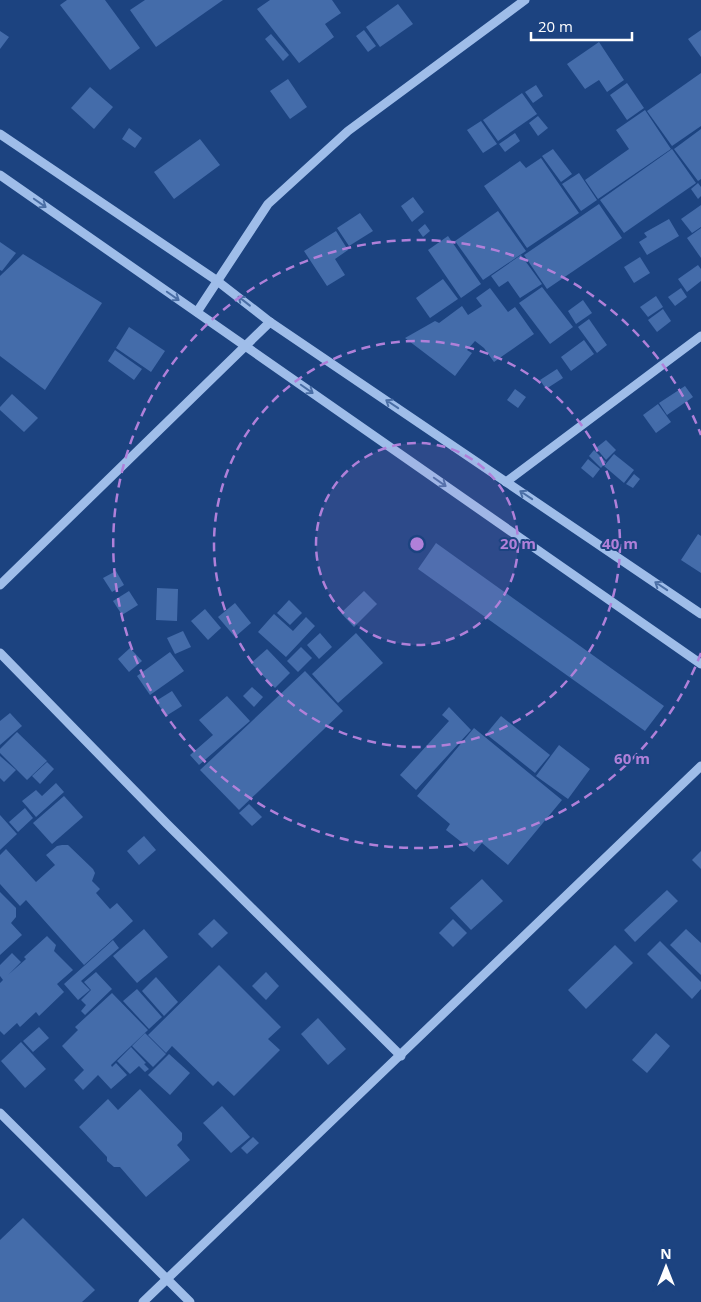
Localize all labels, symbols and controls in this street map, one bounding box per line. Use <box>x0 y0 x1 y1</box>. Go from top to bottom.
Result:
scale bar <box>531 10 632 42</box>
text: 20 m <box>538 16 573 36</box>
one-way arrow <box>33 198 47 208</box>
one-way arrow <box>166 291 180 301</box>
one-way arrow <box>238 296 251 307</box>
one-way arrow <box>299 384 313 394</box>
one-way arrow <box>385 399 399 409</box>
one-way arrow <box>433 477 447 487</box>
one-way arrow <box>519 490 533 500</box>
text: 20 m <box>500 533 536 553</box>
text: 40 m <box>602 533 638 553</box>
centre of rings <box>408 535 426 553</box>
one-way arrow <box>654 581 668 591</box>
text: 60 m <box>614 748 650 768</box>
north arrow <box>641 1242 691 1292</box>
text: N <box>660 1244 672 1263</box>

